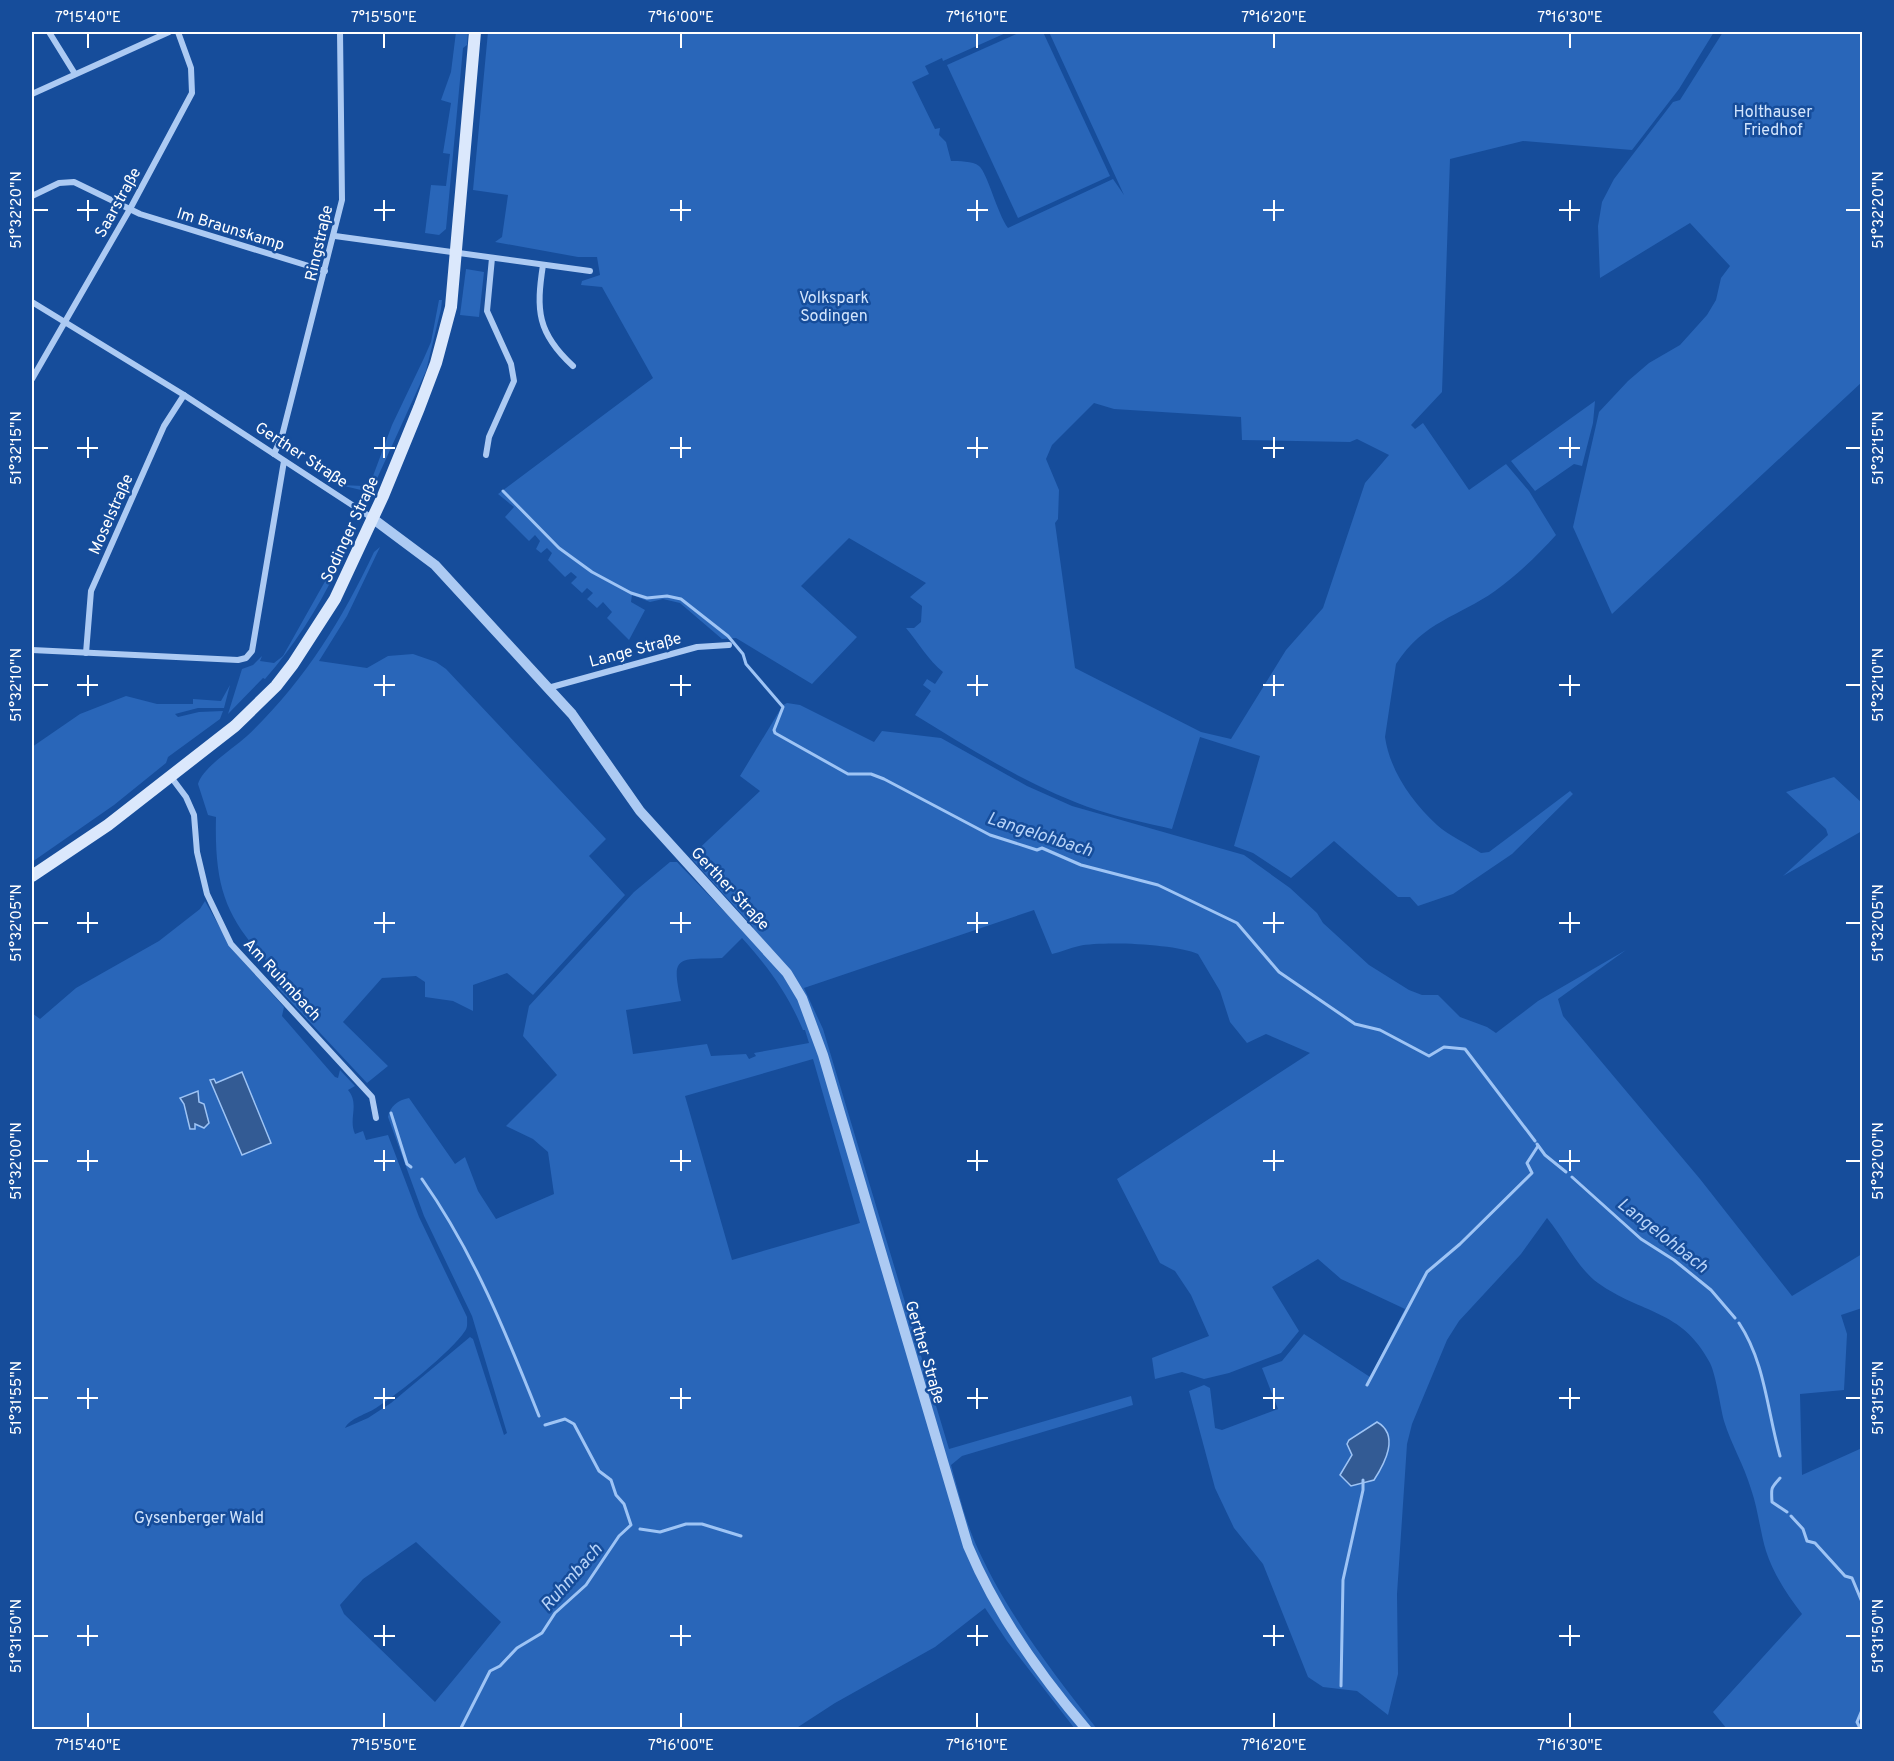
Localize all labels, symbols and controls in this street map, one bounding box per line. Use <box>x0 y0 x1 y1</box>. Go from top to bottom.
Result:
text: 7°15'40"E <box>55 9 121 28</box>
text: 7°15'50"E <box>351 9 417 28</box>
text: 7°16'00"E <box>648 9 714 28</box>
text: 7°16'10"E <box>946 9 1008 28</box>
text: 7°16'20"E <box>1241 9 1307 28</box>
text: 7°16'30"E <box>1537 9 1603 28</box>
park label: Holthauser Friedhof <box>1734 103 1812 141</box>
street label: Saarstraße <box>91 164 146 242</box>
text: 51°32'20"N <box>8 171 27 249</box>
text: 51°32'20"N <box>1870 171 1889 249</box>
street label: Ringstraße <box>301 203 338 283</box>
street label: Im Braunskamp <box>174 204 287 256</box>
park label: Volkspark Sodingen <box>799 289 869 327</box>
text: 51°32'15"N <box>8 411 27 485</box>
text: 51°32'15"N <box>1870 411 1889 485</box>
street label: Gerther Straße <box>251 418 351 493</box>
street label: Moselstraße <box>85 471 139 558</box>
street label: Sodinger Straße <box>317 473 384 586</box>
street label: Lange Straße <box>587 629 684 673</box>
text: 51°32'10"N <box>8 648 27 722</box>
text: 51°32'10"N <box>1870 648 1889 722</box>
water label: Langelohbach <box>984 808 1095 863</box>
street label: Gerther Straße <box>686 844 773 935</box>
text: 51°32'05"N <box>8 884 27 962</box>
text: 51°32'05"N <box>1870 884 1889 962</box>
street label: Am Ruhmbach <box>238 935 325 1026</box>
text: 51°32'00"N <box>8 1122 27 1200</box>
text: 51°32'00"N <box>1870 1122 1889 1200</box>
water label: Langelohbach <box>1612 1193 1712 1279</box>
street label: Gerther Straße <box>900 1299 948 1407</box>
text: 51°31'55"N <box>8 1361 27 1435</box>
text: 51°31'55"N <box>1870 1361 1889 1435</box>
park label: Gysenberger Wald <box>134 1509 264 1529</box>
water label: Ruhmbach <box>536 1539 608 1617</box>
text: 51°31'50"N <box>8 1599 27 1673</box>
text: 51°31'50"N <box>1870 1599 1889 1673</box>
text: 7°15'40"E <box>55 1737 121 1756</box>
text: 7°15'50"E <box>351 1737 417 1756</box>
text: 7°16'00"E <box>648 1737 714 1756</box>
text: 7°16'10"E <box>946 1737 1008 1756</box>
text: 7°16'20"E <box>1241 1737 1307 1756</box>
text: 7°16'30"E <box>1537 1737 1603 1756</box>

